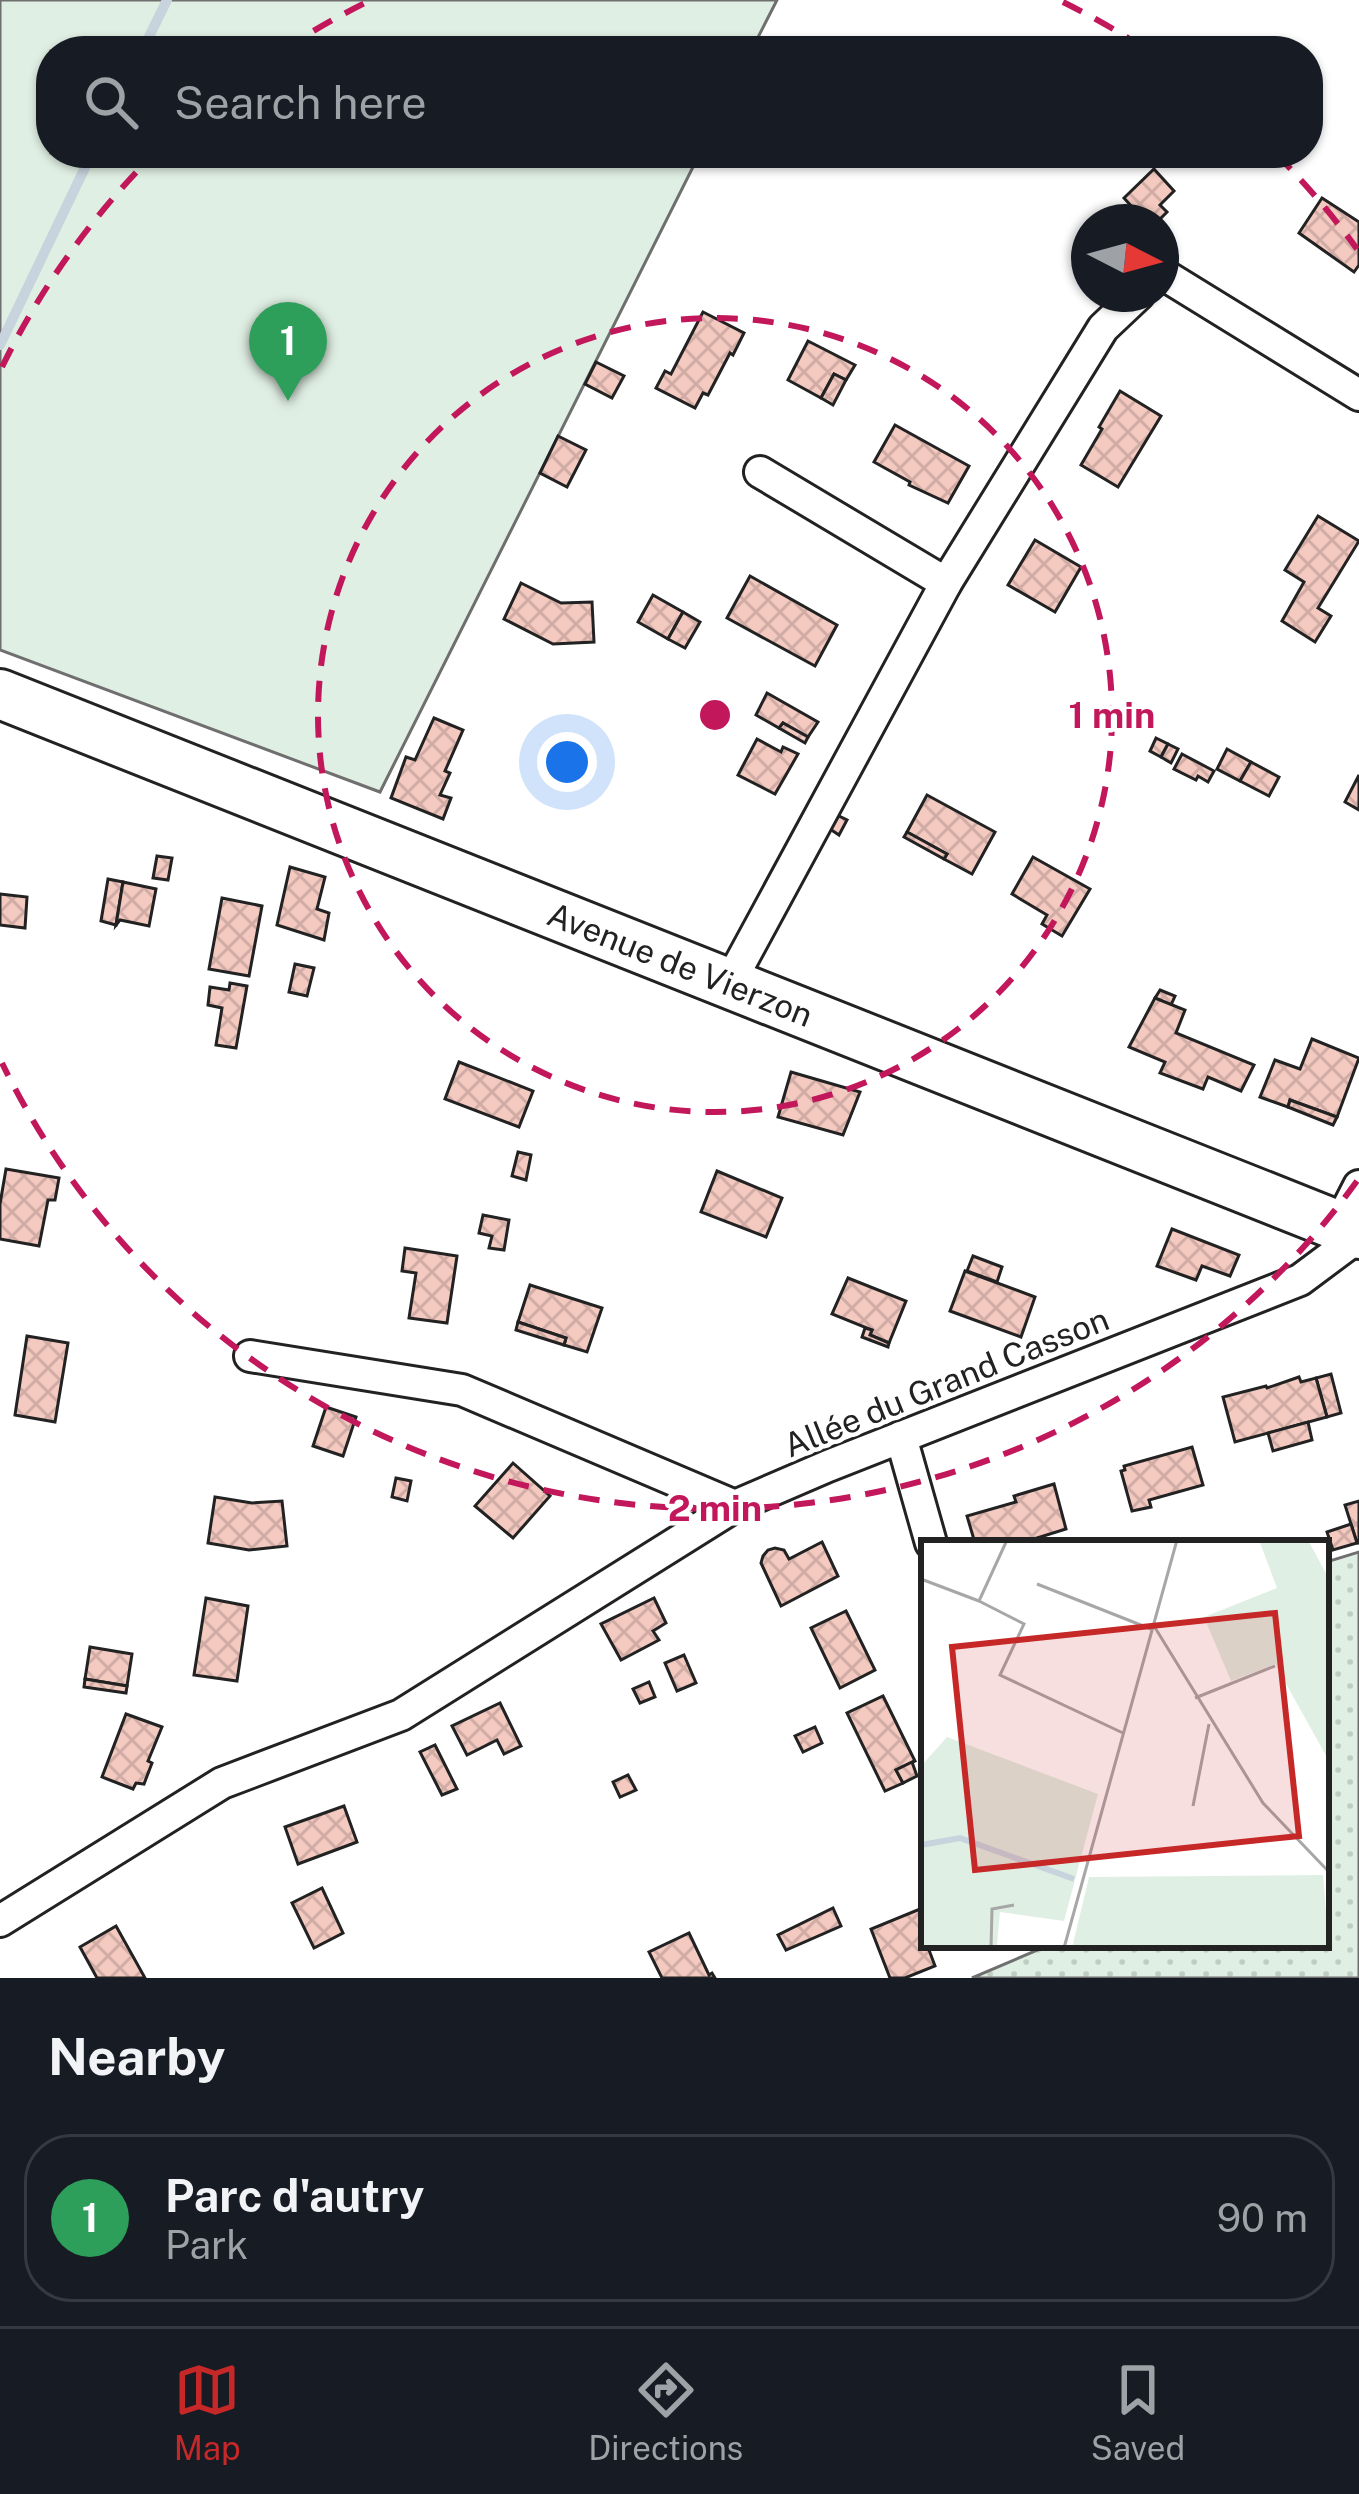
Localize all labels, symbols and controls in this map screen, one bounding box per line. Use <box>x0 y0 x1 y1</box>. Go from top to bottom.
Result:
search box <box>36 36 1323 168</box>
icon: search <box>78 69 144 135</box>
text: Search here <box>174 76 427 129</box>
north arrow <box>1071 204 1179 312</box>
pin: 1 <box>249 302 327 401</box>
centre of rings <box>694 694 736 736</box>
text: 1 min <box>1069 694 1155 736</box>
your location <box>537 732 597 792</box>
street label: Avenue de Vierzon <box>542 895 818 1034</box>
street label: Allée du Grand Casson <box>778 1299 1114 1465</box>
text: 2 min <box>668 1487 762 1529</box>
inset map <box>921 1540 1329 1948</box>
text: Nearby <box>48 2027 225 2086</box>
text: Parc d'autry <box>165 2169 424 2222</box>
text: 1 <box>82 2195 98 2241</box>
text: 90 m <box>1217 2195 1308 2241</box>
text: Park <box>165 2222 248 2268</box>
tab: Map <box>174 2357 241 2467</box>
tab: Directions <box>588 2357 743 2467</box>
tab: Saved <box>1091 2357 1185 2467</box>

